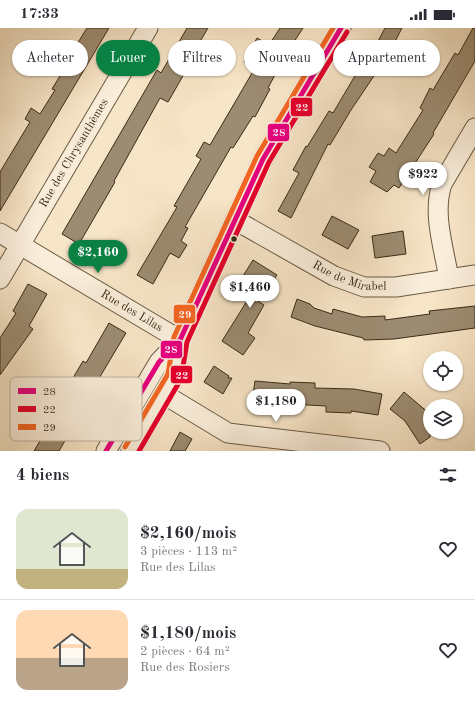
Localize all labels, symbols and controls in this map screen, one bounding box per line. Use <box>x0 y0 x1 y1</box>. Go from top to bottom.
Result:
text: 17:33 <box>20 7 59 22</box>
chip: Acheter <box>12 40 88 76</box>
chip: Louer <box>96 40 160 76</box>
chip: Filtres <box>168 40 236 76</box>
chip: Nouveau <box>244 40 325 76</box>
chip: Appartement <box>333 40 440 76</box>
street label: Rue des Chrysanthèmes <box>37 97 111 210</box>
line badge: 22 <box>290 97 313 117</box>
text: 22 <box>296 103 308 114</box>
line badge: 28 <box>267 123 290 142</box>
text: 28 <box>273 128 285 139</box>
pin: $922 <box>399 162 447 196</box>
text: $922 <box>408 168 438 181</box>
unlabelled marker <box>229 234 239 244</box>
pin: $2,160 <box>65 240 131 274</box>
text: $2,160 <box>77 246 119 259</box>
street label: Rue de Mirabel <box>310 259 386 293</box>
pin: $1,460 <box>217 275 283 309</box>
text: $1,460 <box>229 281 271 294</box>
street label: Rue des Lilas <box>98 288 165 334</box>
line badge: 29 <box>173 304 196 324</box>
text: 29 <box>179 310 191 321</box>
line badge: 28 <box>160 340 183 359</box>
text: 28 <box>165 345 177 356</box>
map controls <box>423 351 463 439</box>
button: locate <box>423 351 463 391</box>
line badge: 22 <box>170 365 193 384</box>
text: 22 <box>176 371 188 382</box>
legend <box>10 377 142 441</box>
text: 28 <box>43 387 56 398</box>
pin: $1,180 <box>243 389 309 423</box>
text: $1,180 <box>255 395 297 408</box>
button: layers <box>423 399 463 439</box>
text: 22 <box>43 405 56 416</box>
text: 29 <box>43 423 56 434</box>
icon: filters <box>437 464 459 486</box>
text: 4 biens <box>16 467 69 484</box>
icon: home <box>48 525 96 573</box>
text: $2,160/mois <box>140 525 236 542</box>
icon: heart <box>437 538 459 560</box>
text: 3 pièces · 113 m² <box>140 545 237 558</box>
text: Rue des Lilas <box>140 561 216 574</box>
text: $1,180/mois <box>140 625 236 642</box>
icon: home <box>48 626 96 674</box>
icon: heart <box>437 639 459 661</box>
text: 2 pièces · 64 m² <box>140 645 230 658</box>
text: Rue des Rosiers <box>140 661 230 674</box>

